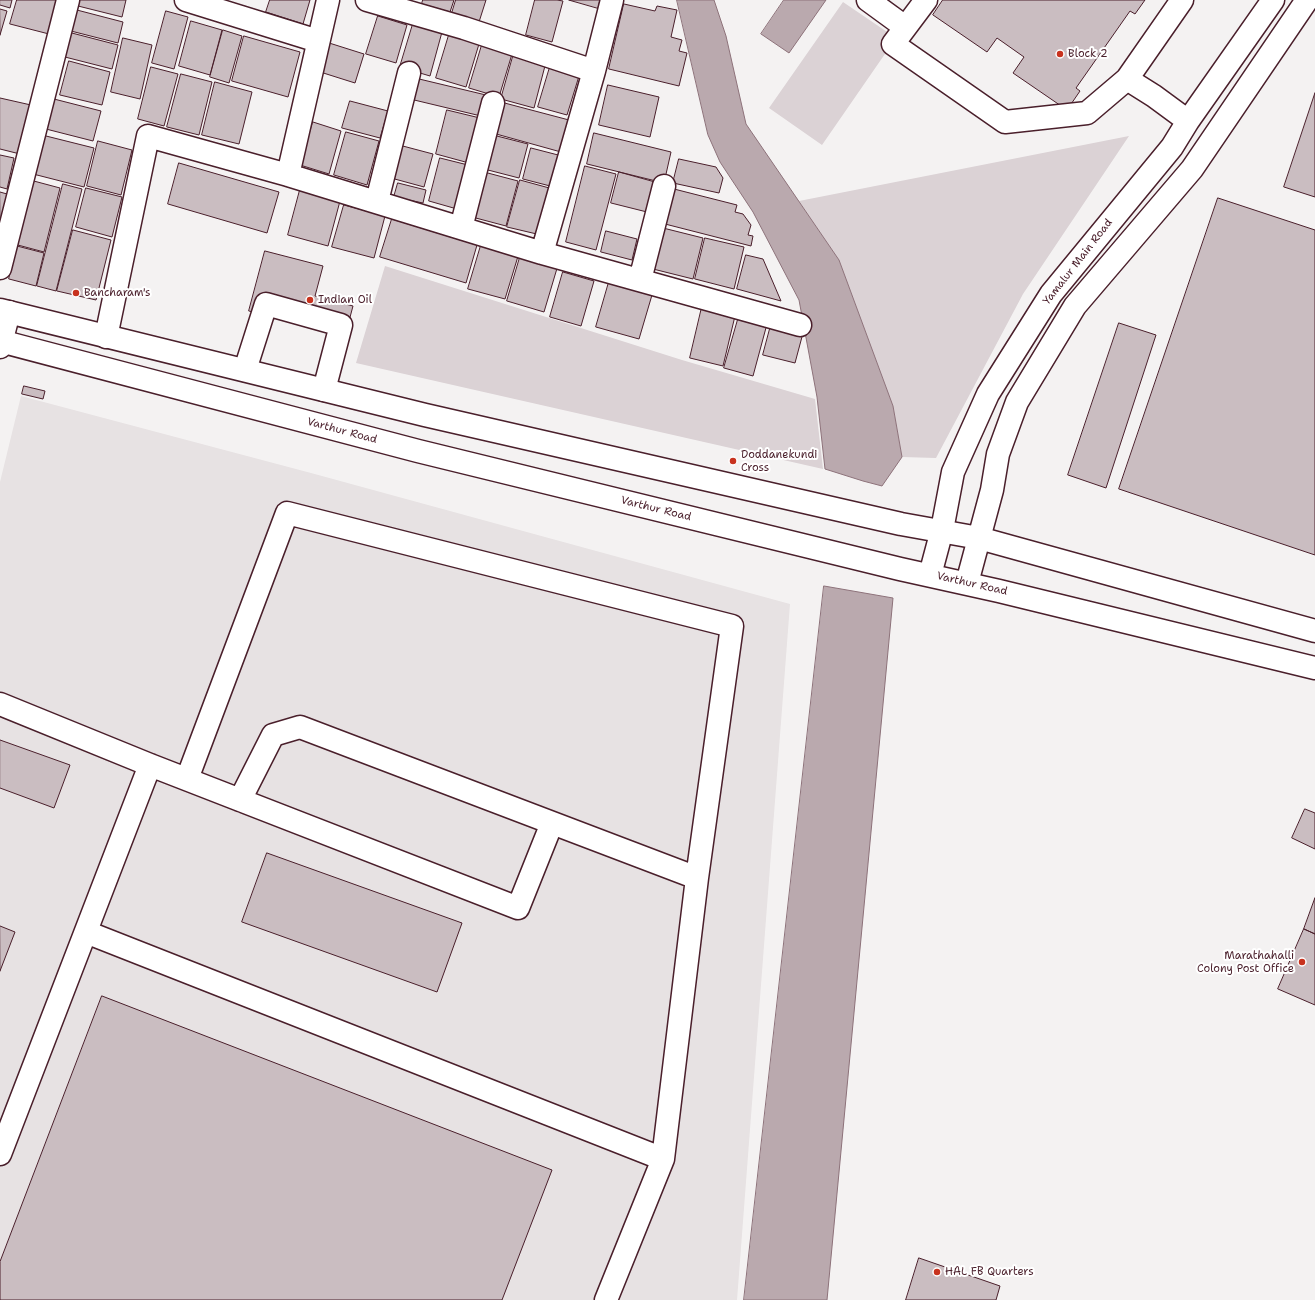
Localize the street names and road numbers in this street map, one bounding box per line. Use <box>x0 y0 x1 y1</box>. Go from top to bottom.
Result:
street label: Yamalur Main Road <box>1040 216 1116 308</box>
street label: Varthur Road <box>305 415 379 447</box>
street label: Varthur Road <box>619 494 693 524</box>
street label: Varthur Road <box>935 569 1009 599</box>

